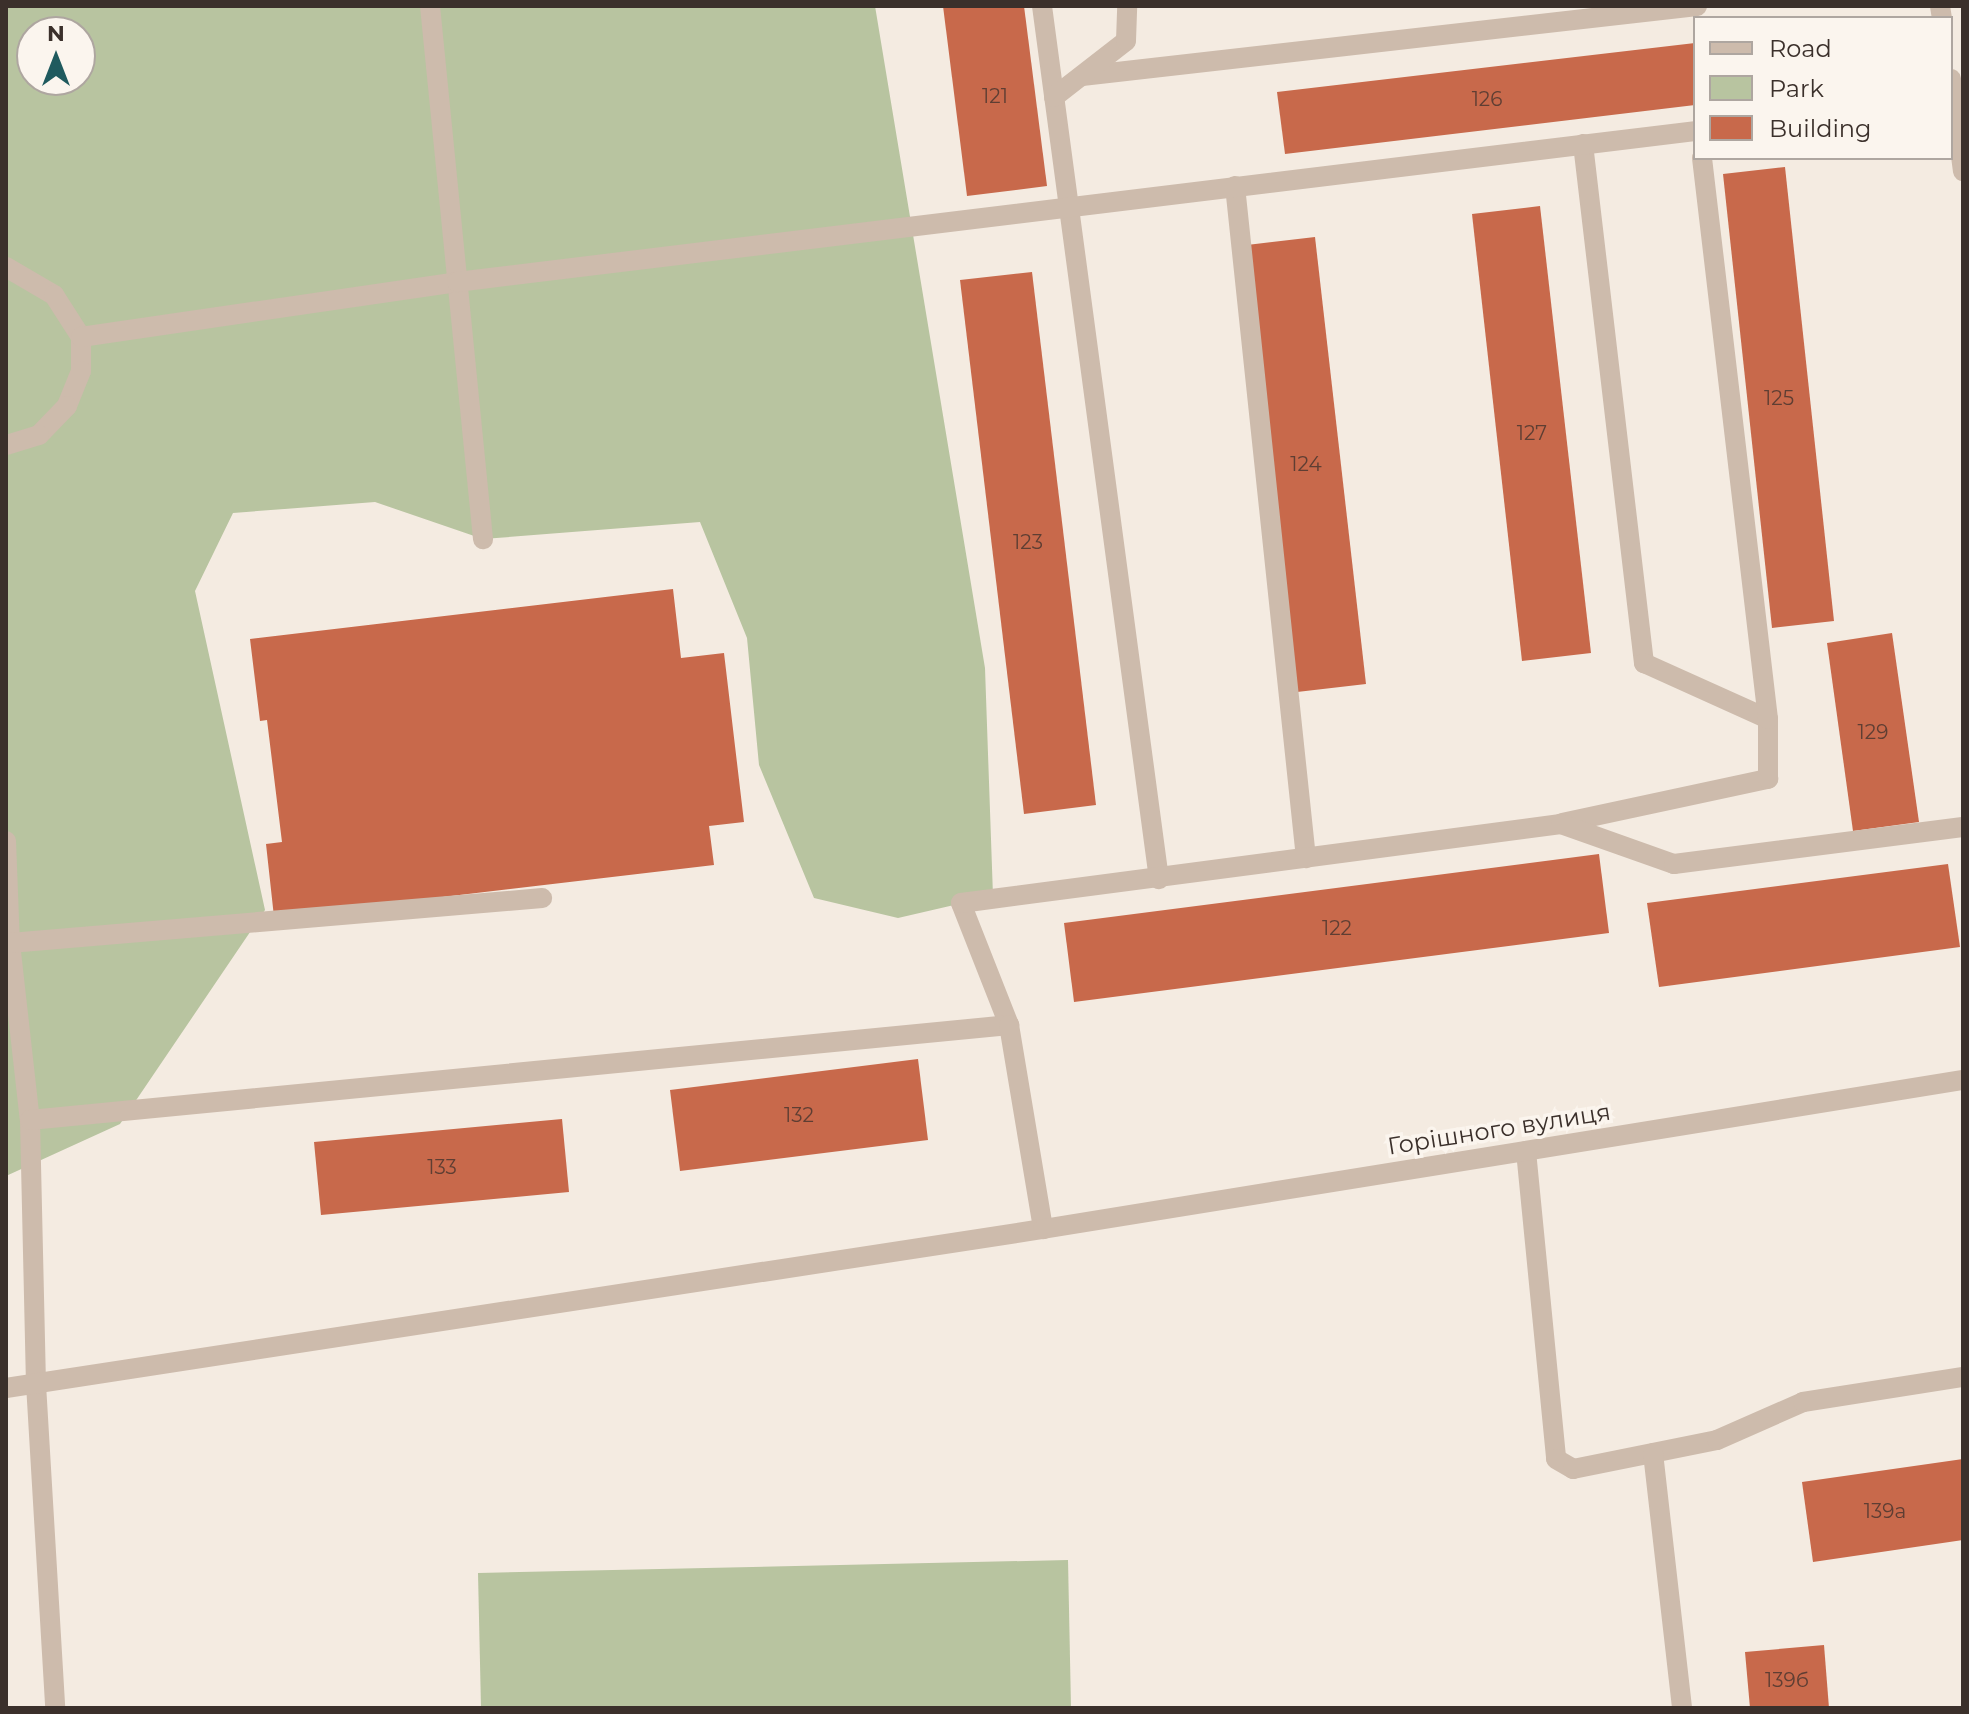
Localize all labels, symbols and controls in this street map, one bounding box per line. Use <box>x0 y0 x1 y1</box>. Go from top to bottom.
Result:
north arrow <box>16 16 96 96</box>
legend <box>1693 16 1953 160</box>
text: N <box>47 20 65 47</box>
text: Road <box>1769 34 1832 63</box>
text: Park <box>1769 74 1824 103</box>
house number: 121 <box>982 84 1008 108</box>
house number: 126 <box>1472 87 1502 111</box>
text: Building <box>1769 114 1872 143</box>
house number: 125 <box>1764 386 1794 410</box>
house number: 127 <box>1517 421 1547 445</box>
house number: 124 <box>1290 452 1322 476</box>
house number: 123 <box>1013 530 1043 554</box>
house number: 129 <box>1858 720 1888 744</box>
house number: 122 <box>1322 916 1352 940</box>
street label: Горішного вулиця <box>1385 1097 1613 1161</box>
house number: 132 <box>784 1103 814 1127</box>
house number: 133 <box>427 1155 457 1179</box>
house number: 139а <box>1864 1499 1906 1523</box>
house number: 139б <box>1765 1668 1809 1692</box>

